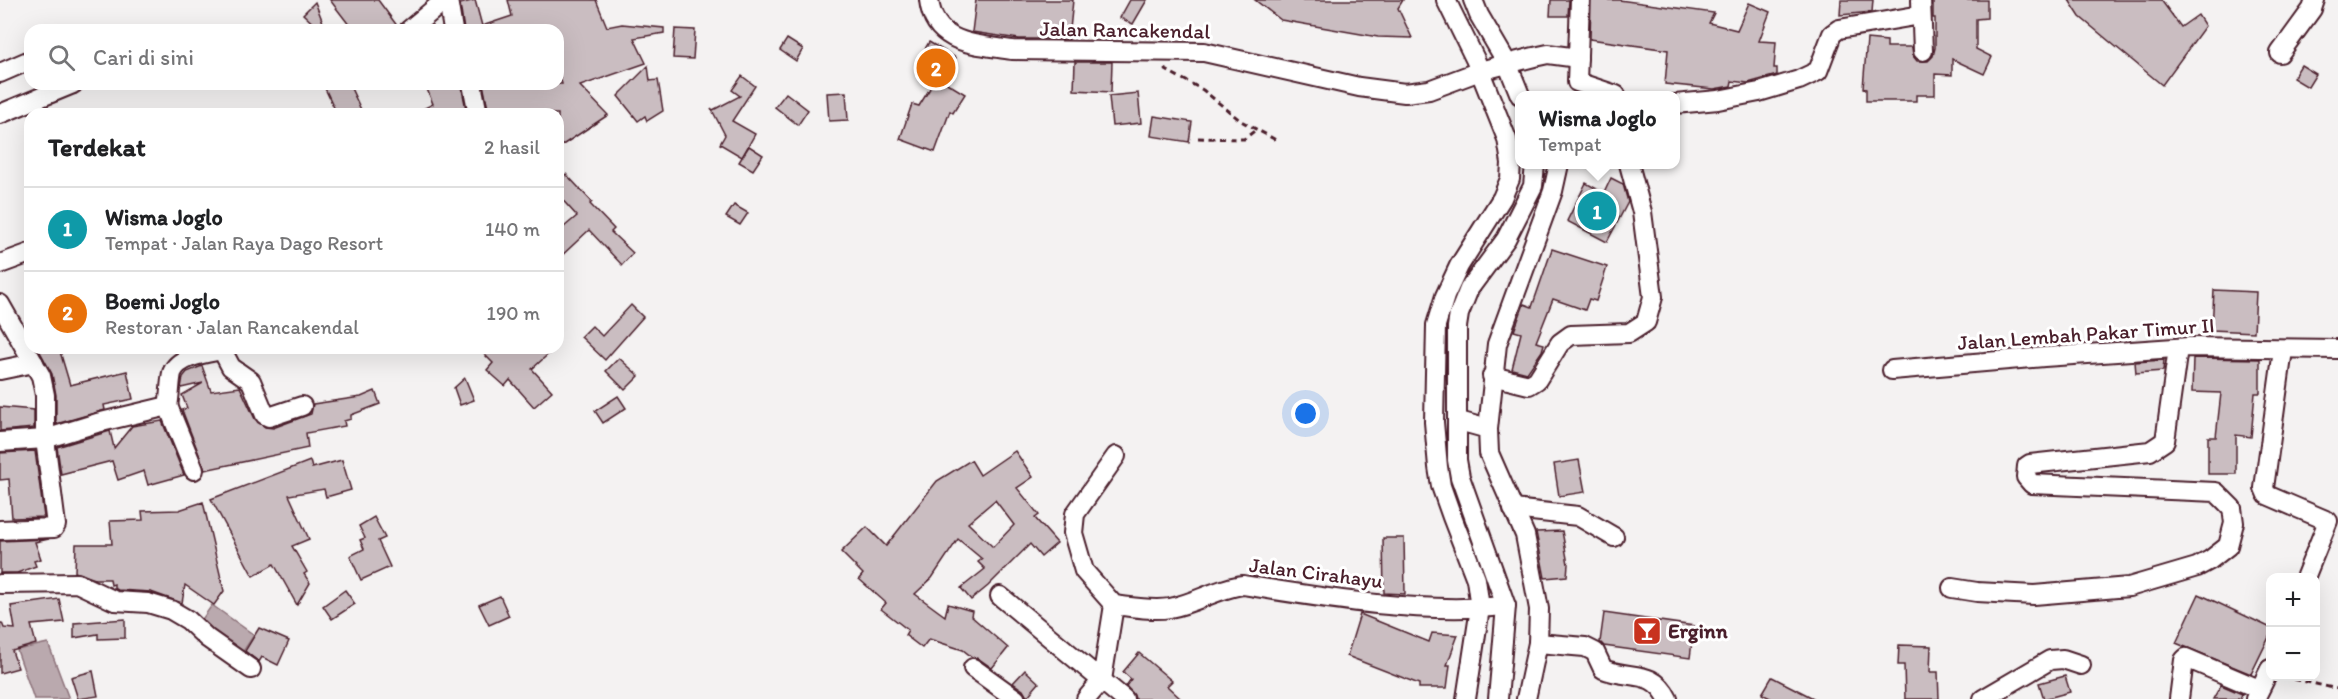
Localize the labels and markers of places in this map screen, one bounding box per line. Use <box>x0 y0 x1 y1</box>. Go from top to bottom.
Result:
pin: 2 <box>916 46 956 90</box>
pin: 1 <box>1578 188 1616 234</box>
bar icon: Erginn <box>1631 615 1663 647</box>
place label: Erginn <box>1668 618 1728 644</box>

